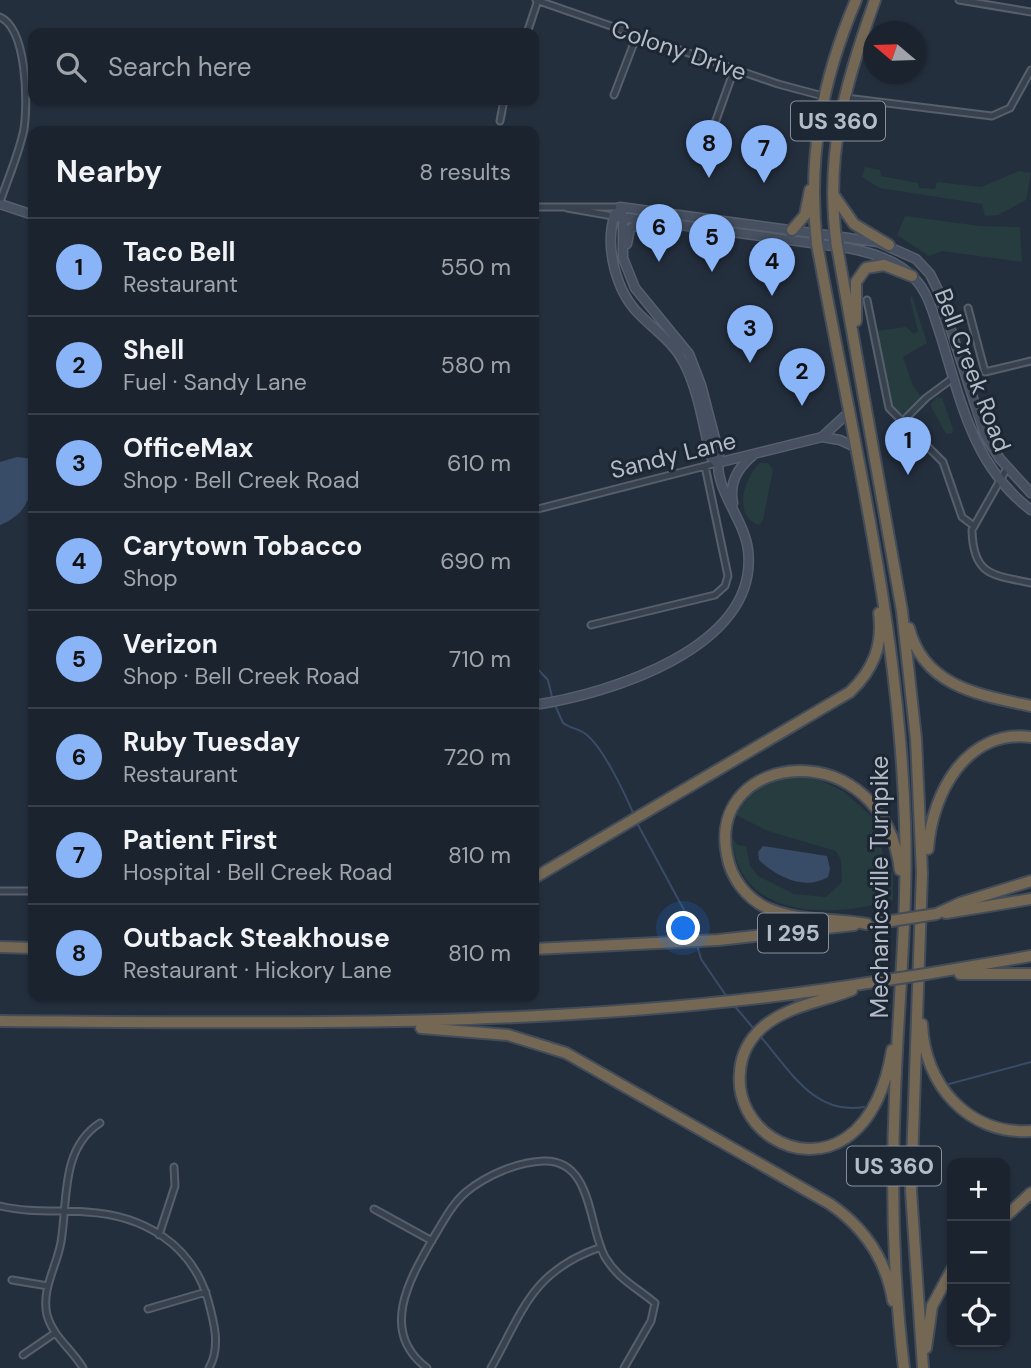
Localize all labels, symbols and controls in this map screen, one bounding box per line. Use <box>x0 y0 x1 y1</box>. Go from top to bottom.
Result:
street label: Colony Drive <box>607 12 751 88</box>
north arrow <box>863 21 926 84</box>
search box <box>28 28 539 105</box>
icon: search <box>52 48 90 86</box>
text: Search here <box>108 50 251 84</box>
road number: US 360 <box>791 102 885 140</box>
pin: 8 <box>686 120 732 178</box>
pin: 7 <box>741 125 787 183</box>
text: Nearby <box>56 152 162 191</box>
text: 8 results <box>419 157 511 187</box>
pin: 6 <box>636 204 682 262</box>
pin: 5 <box>689 214 735 272</box>
text: Taco Bell <box>123 235 235 269</box>
pin: 4 <box>749 238 795 296</box>
text: 1 <box>75 252 83 282</box>
text: 550 m <box>441 252 511 282</box>
text: Restaurant <box>123 269 238 299</box>
street label: Bell Creek Road <box>928 284 1018 456</box>
pin: 3 <box>727 305 773 363</box>
text: Shell <box>123 333 184 367</box>
pin: 2 <box>779 348 825 406</box>
text: 2 <box>72 350 86 380</box>
text: 580 m <box>441 350 511 380</box>
text: Fuel · Sandy Lane <box>123 367 307 397</box>
pin: 1 <box>885 417 931 475</box>
street label: Sandy Lane <box>607 424 739 486</box>
text: OfficeMax <box>123 431 253 465</box>
text: 3 <box>72 448 86 478</box>
text: 610 m <box>447 448 511 478</box>
text: Shop · Bell Creek Road <box>123 465 360 495</box>
text: Carytown Tobacco <box>123 529 362 563</box>
text: 4 <box>72 546 86 576</box>
text: 690 m <box>440 546 511 576</box>
text: Shop <box>123 563 178 593</box>
text: Verizon <box>123 627 218 661</box>
text: 5 <box>72 644 86 674</box>
text: 710 m <box>449 644 511 674</box>
text: Shop · Bell Creek Road <box>123 661 360 691</box>
text: Ruby Tuesday <box>123 725 300 759</box>
text: 6 <box>72 742 86 772</box>
text: 720 m <box>444 742 511 772</box>
street label: Mechanicsville Turnpike <box>864 756 895 1018</box>
text: Restaurant <box>123 759 238 789</box>
text: Patient First <box>123 823 278 857</box>
text: 7 <box>73 840 85 870</box>
text: 810 m <box>448 840 511 870</box>
text: Hospital · Bell Creek Road <box>123 857 392 887</box>
your location <box>666 911 700 945</box>
road number: I 295 <box>758 914 828 952</box>
text: Outback Steakhouse <box>123 921 390 955</box>
text: 8 <box>72 938 86 968</box>
text: 810 m <box>448 938 511 968</box>
text: Restaurant · Hickory Lane <box>123 955 392 985</box>
road number: US 360 <box>847 1147 941 1186</box>
map controls <box>947 1158 1010 1347</box>
button: + <box>947 1158 1010 1221</box>
button: − <box>947 1221 1010 1284</box>
button: locate <box>947 1284 1010 1347</box>

